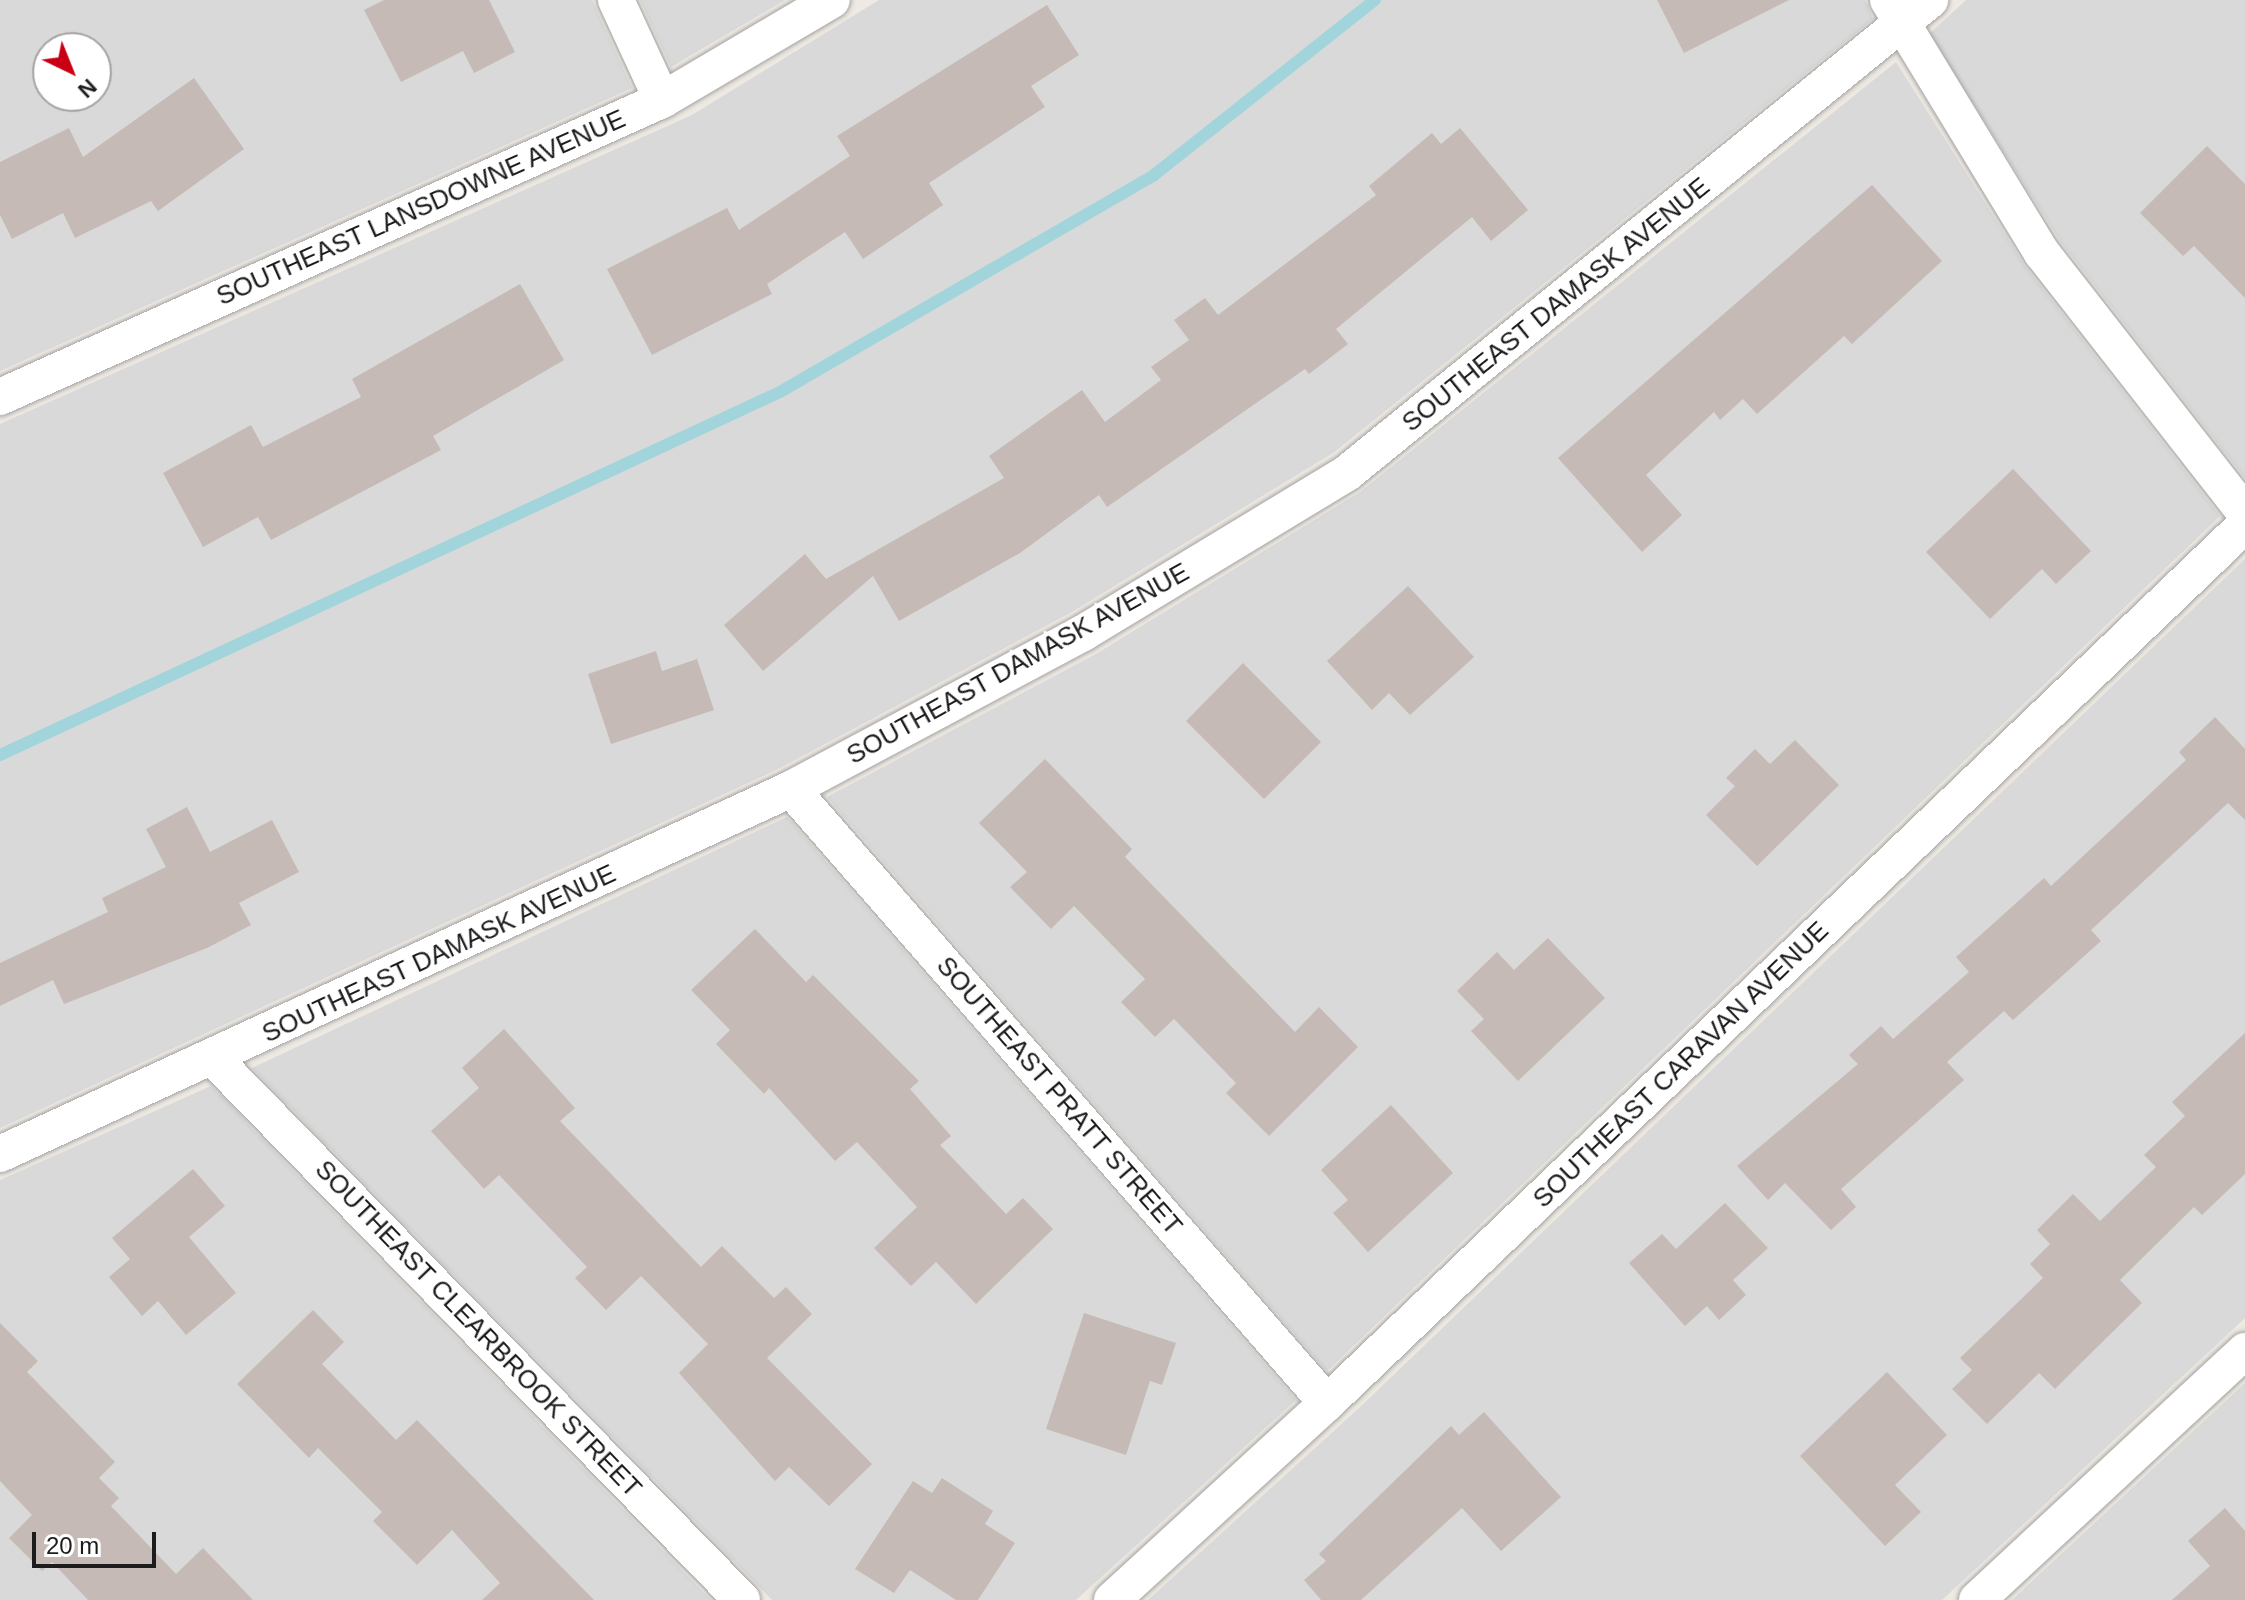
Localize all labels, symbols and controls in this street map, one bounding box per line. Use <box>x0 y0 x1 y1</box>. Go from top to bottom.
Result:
north arrow <box>32 32 112 112</box>
text: N <box>73 74 102 103</box>
street label: SOUTHEAST LANSDOWNE AVENUE <box>211 103 631 313</box>
street label: SOUTHEAST DAMASK AVENUE <box>1395 171 1717 439</box>
street label: SOUTHEAST DAMASK AVENUE <box>841 556 1195 772</box>
street label: SOUTHEAST DAMASK AVENUE <box>257 858 621 1050</box>
street label: SOUTHEAST CARAVAN AVENUE <box>1526 915 1836 1215</box>
street label: SOUTHEAST PRATT STREET <box>929 950 1189 1242</box>
street label: SOUTHEAST CLEARBROOK STREET <box>308 1154 648 1504</box>
scale bar <box>36 1516 160 1566</box>
text: 20 m <box>46 1532 99 1559</box>

